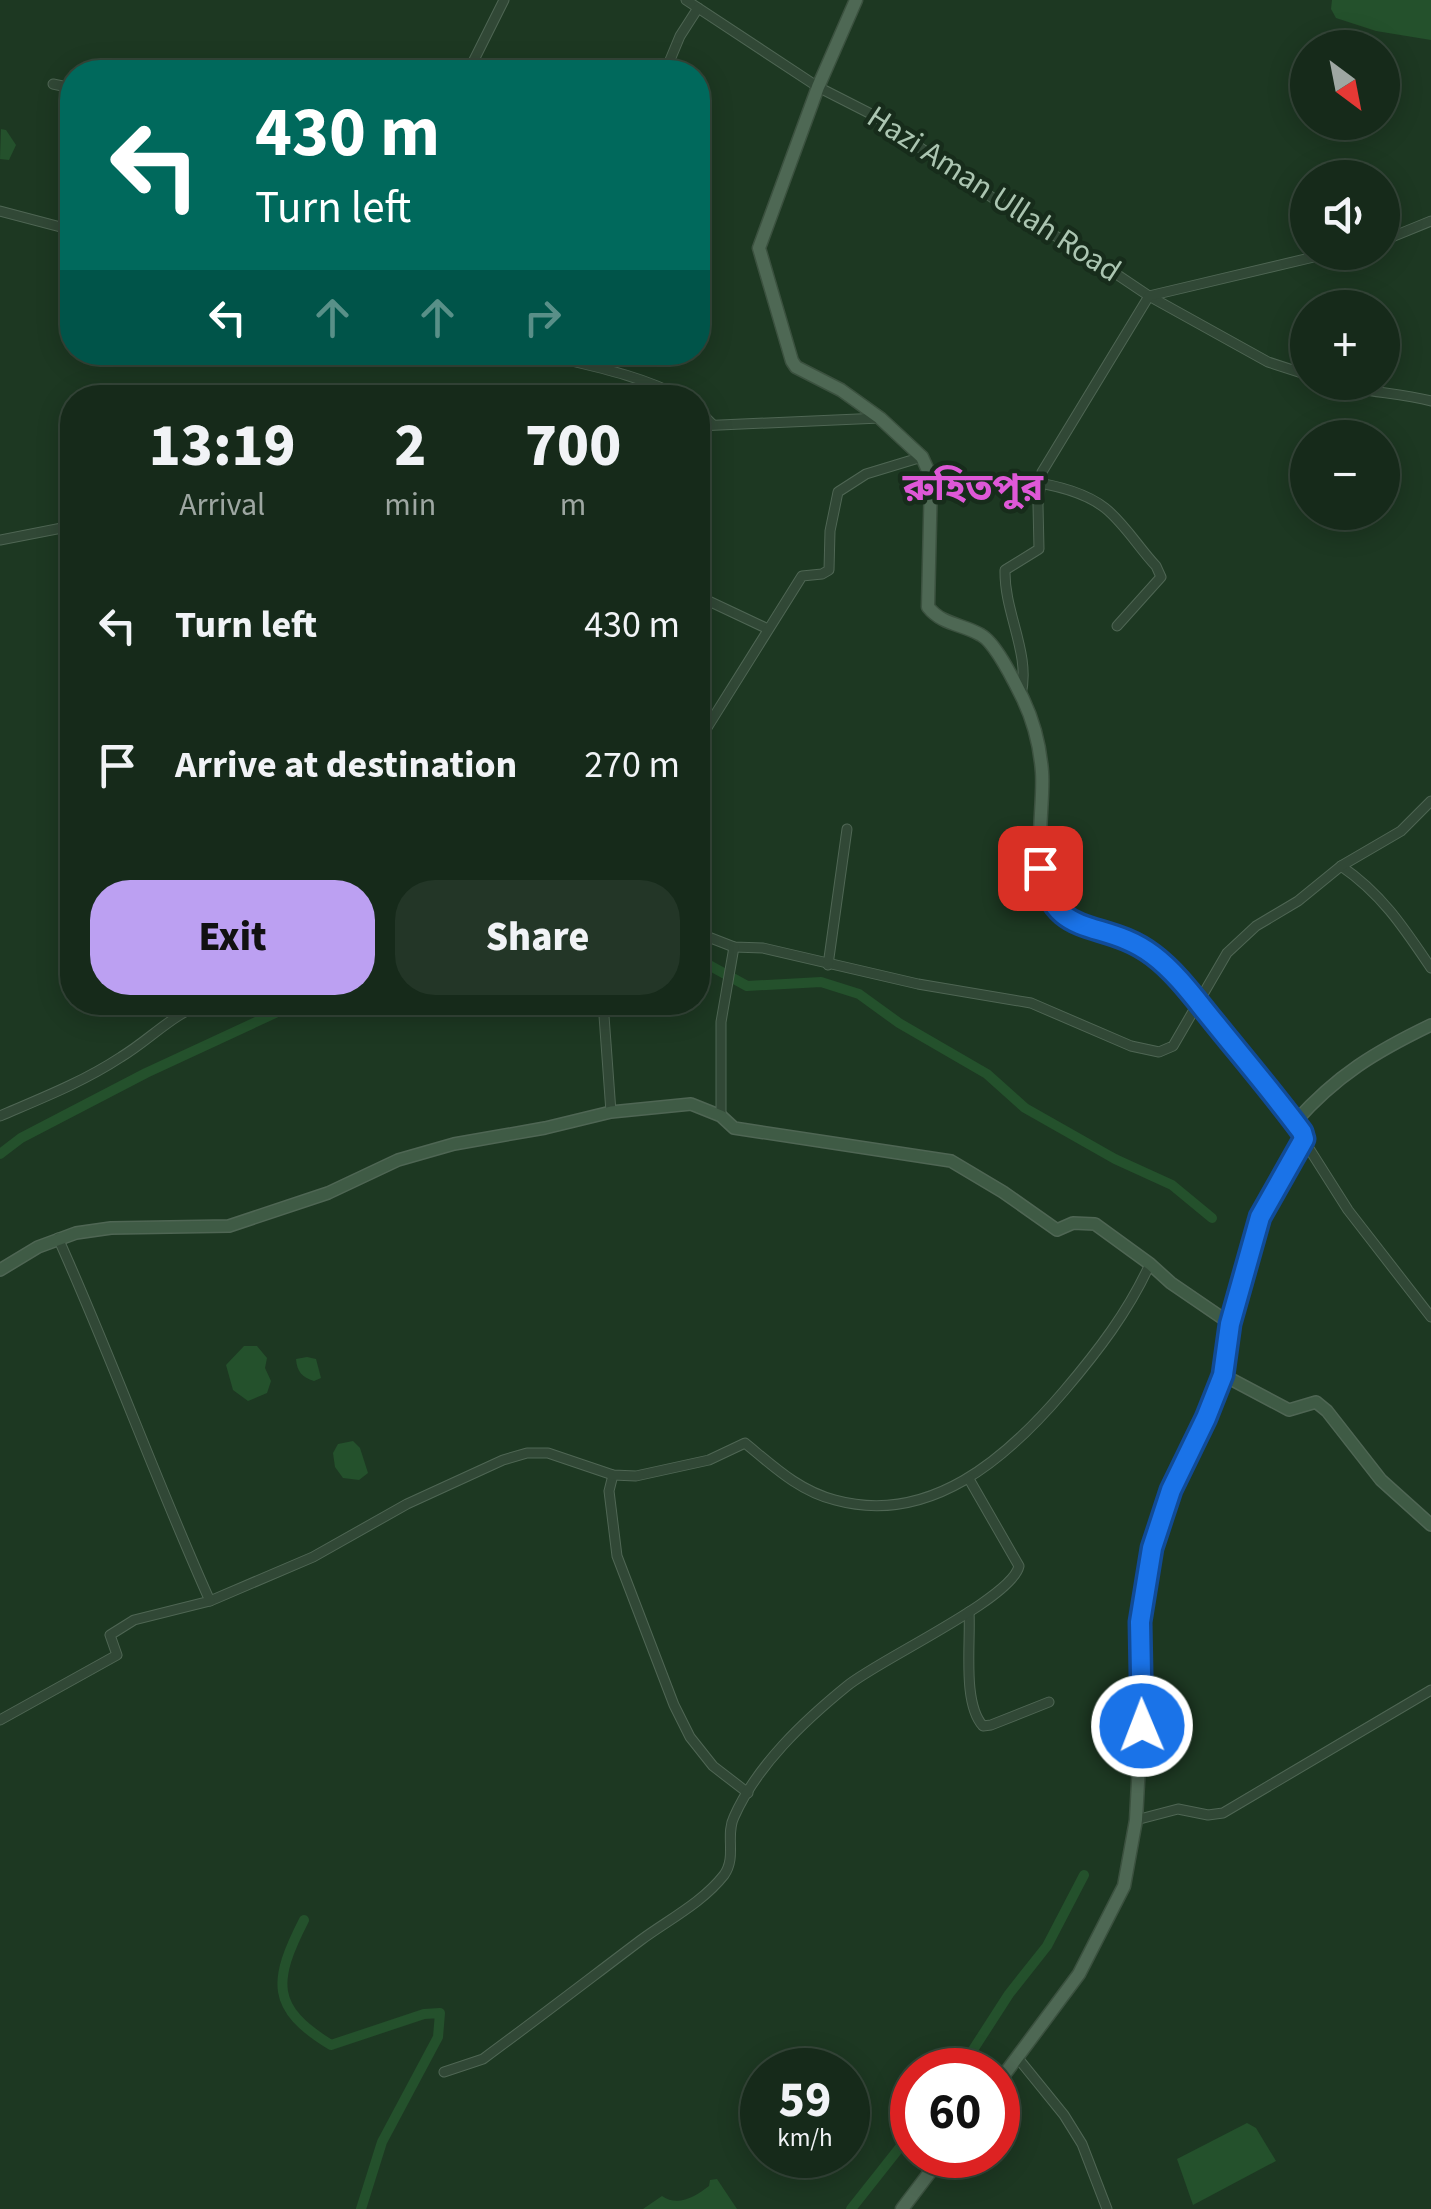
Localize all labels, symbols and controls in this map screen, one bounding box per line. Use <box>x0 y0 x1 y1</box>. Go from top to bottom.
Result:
north arrow <box>1290 30 1400 140</box>
map controls <box>1290 30 1400 530</box>
text: 430 m <box>255 83 440 183</box>
street label: Hazi Aman Ullah Road <box>858 95 1130 293</box>
icon: left <box>90 100 220 230</box>
button: sound <box>1290 160 1400 270</box>
text: Turn left <box>255 176 411 240</box>
icon: left <box>200 290 255 345</box>
icon: ahead <box>305 290 360 345</box>
icon: ahead <box>410 290 465 345</box>
icon: right <box>515 290 570 345</box>
button: + <box>1290 290 1400 400</box>
text: 13:19 <box>149 404 296 489</box>
text: 2 <box>394 404 426 489</box>
text: 700 <box>525 404 621 489</box>
button: − <box>1290 420 1400 530</box>
district label: রুহিতপুর <box>902 461 1044 515</box>
text: Arrival <box>179 482 265 528</box>
text: min <box>384 482 436 528</box>
text: m <box>560 482 586 528</box>
icon: left <box>90 598 145 653</box>
text: Turn left <box>175 598 317 652</box>
text: 430 m <box>584 598 680 652</box>
icon: arrive <box>90 738 145 793</box>
text: Arrive at destination <box>175 738 517 792</box>
text: 270 m <box>584 738 680 792</box>
pin <box>998 826 1083 911</box>
icon: arrive <box>1013 841 1068 896</box>
button: Exit <box>90 880 375 995</box>
button: Share <box>395 880 680 995</box>
position arrow <box>1090 1674 1194 1778</box>
speed limit sign: 60 <box>890 2048 1020 2178</box>
text: 59 <box>779 2065 831 2136</box>
text: km/h <box>777 2120 833 2156</box>

